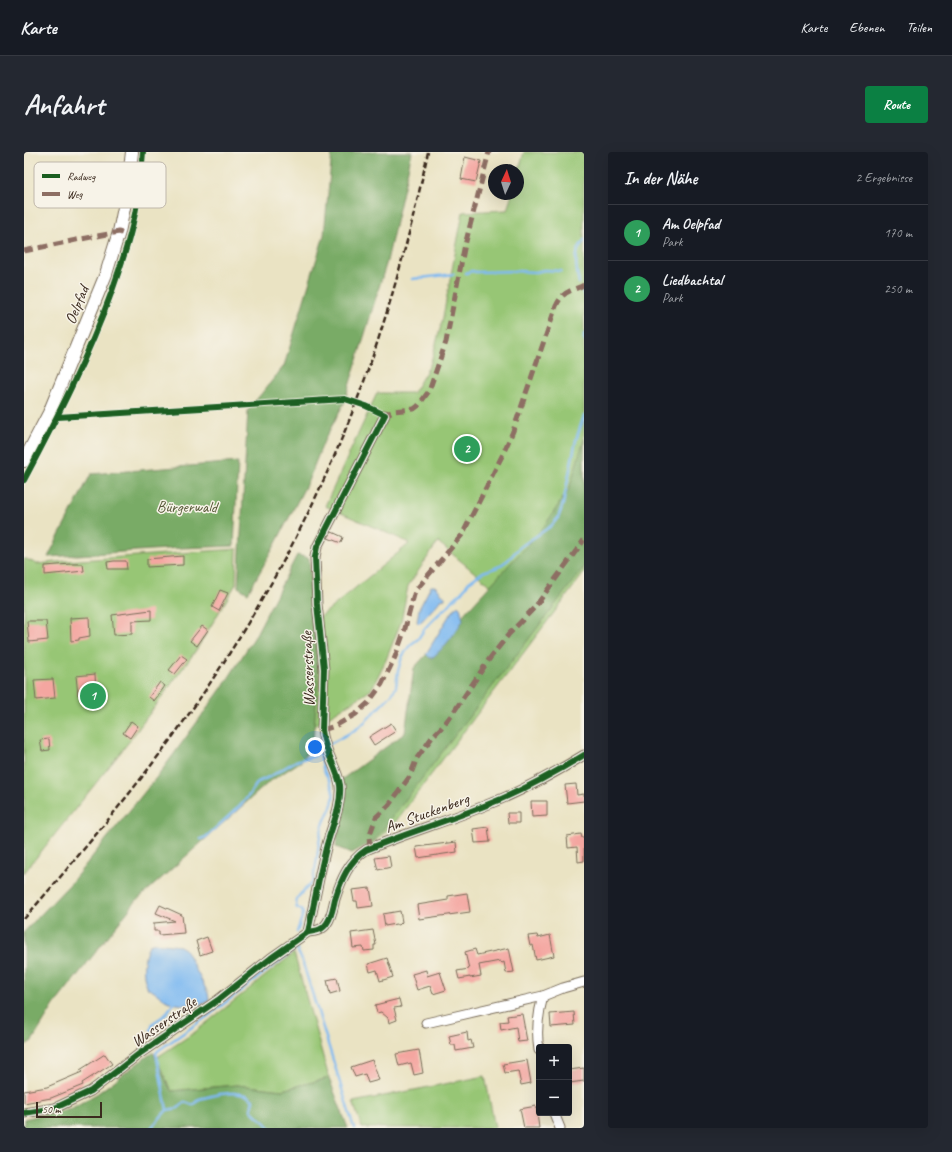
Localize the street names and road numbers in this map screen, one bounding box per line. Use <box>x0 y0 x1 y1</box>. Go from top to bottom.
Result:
street label: Oelpfad <box>60 280 95 327</box>
street label: Wasserstraße <box>297 629 319 707</box>
street label: Am Stuckenberg <box>382 788 473 837</box>
street label: Wasserstraße <box>128 991 202 1052</box>

